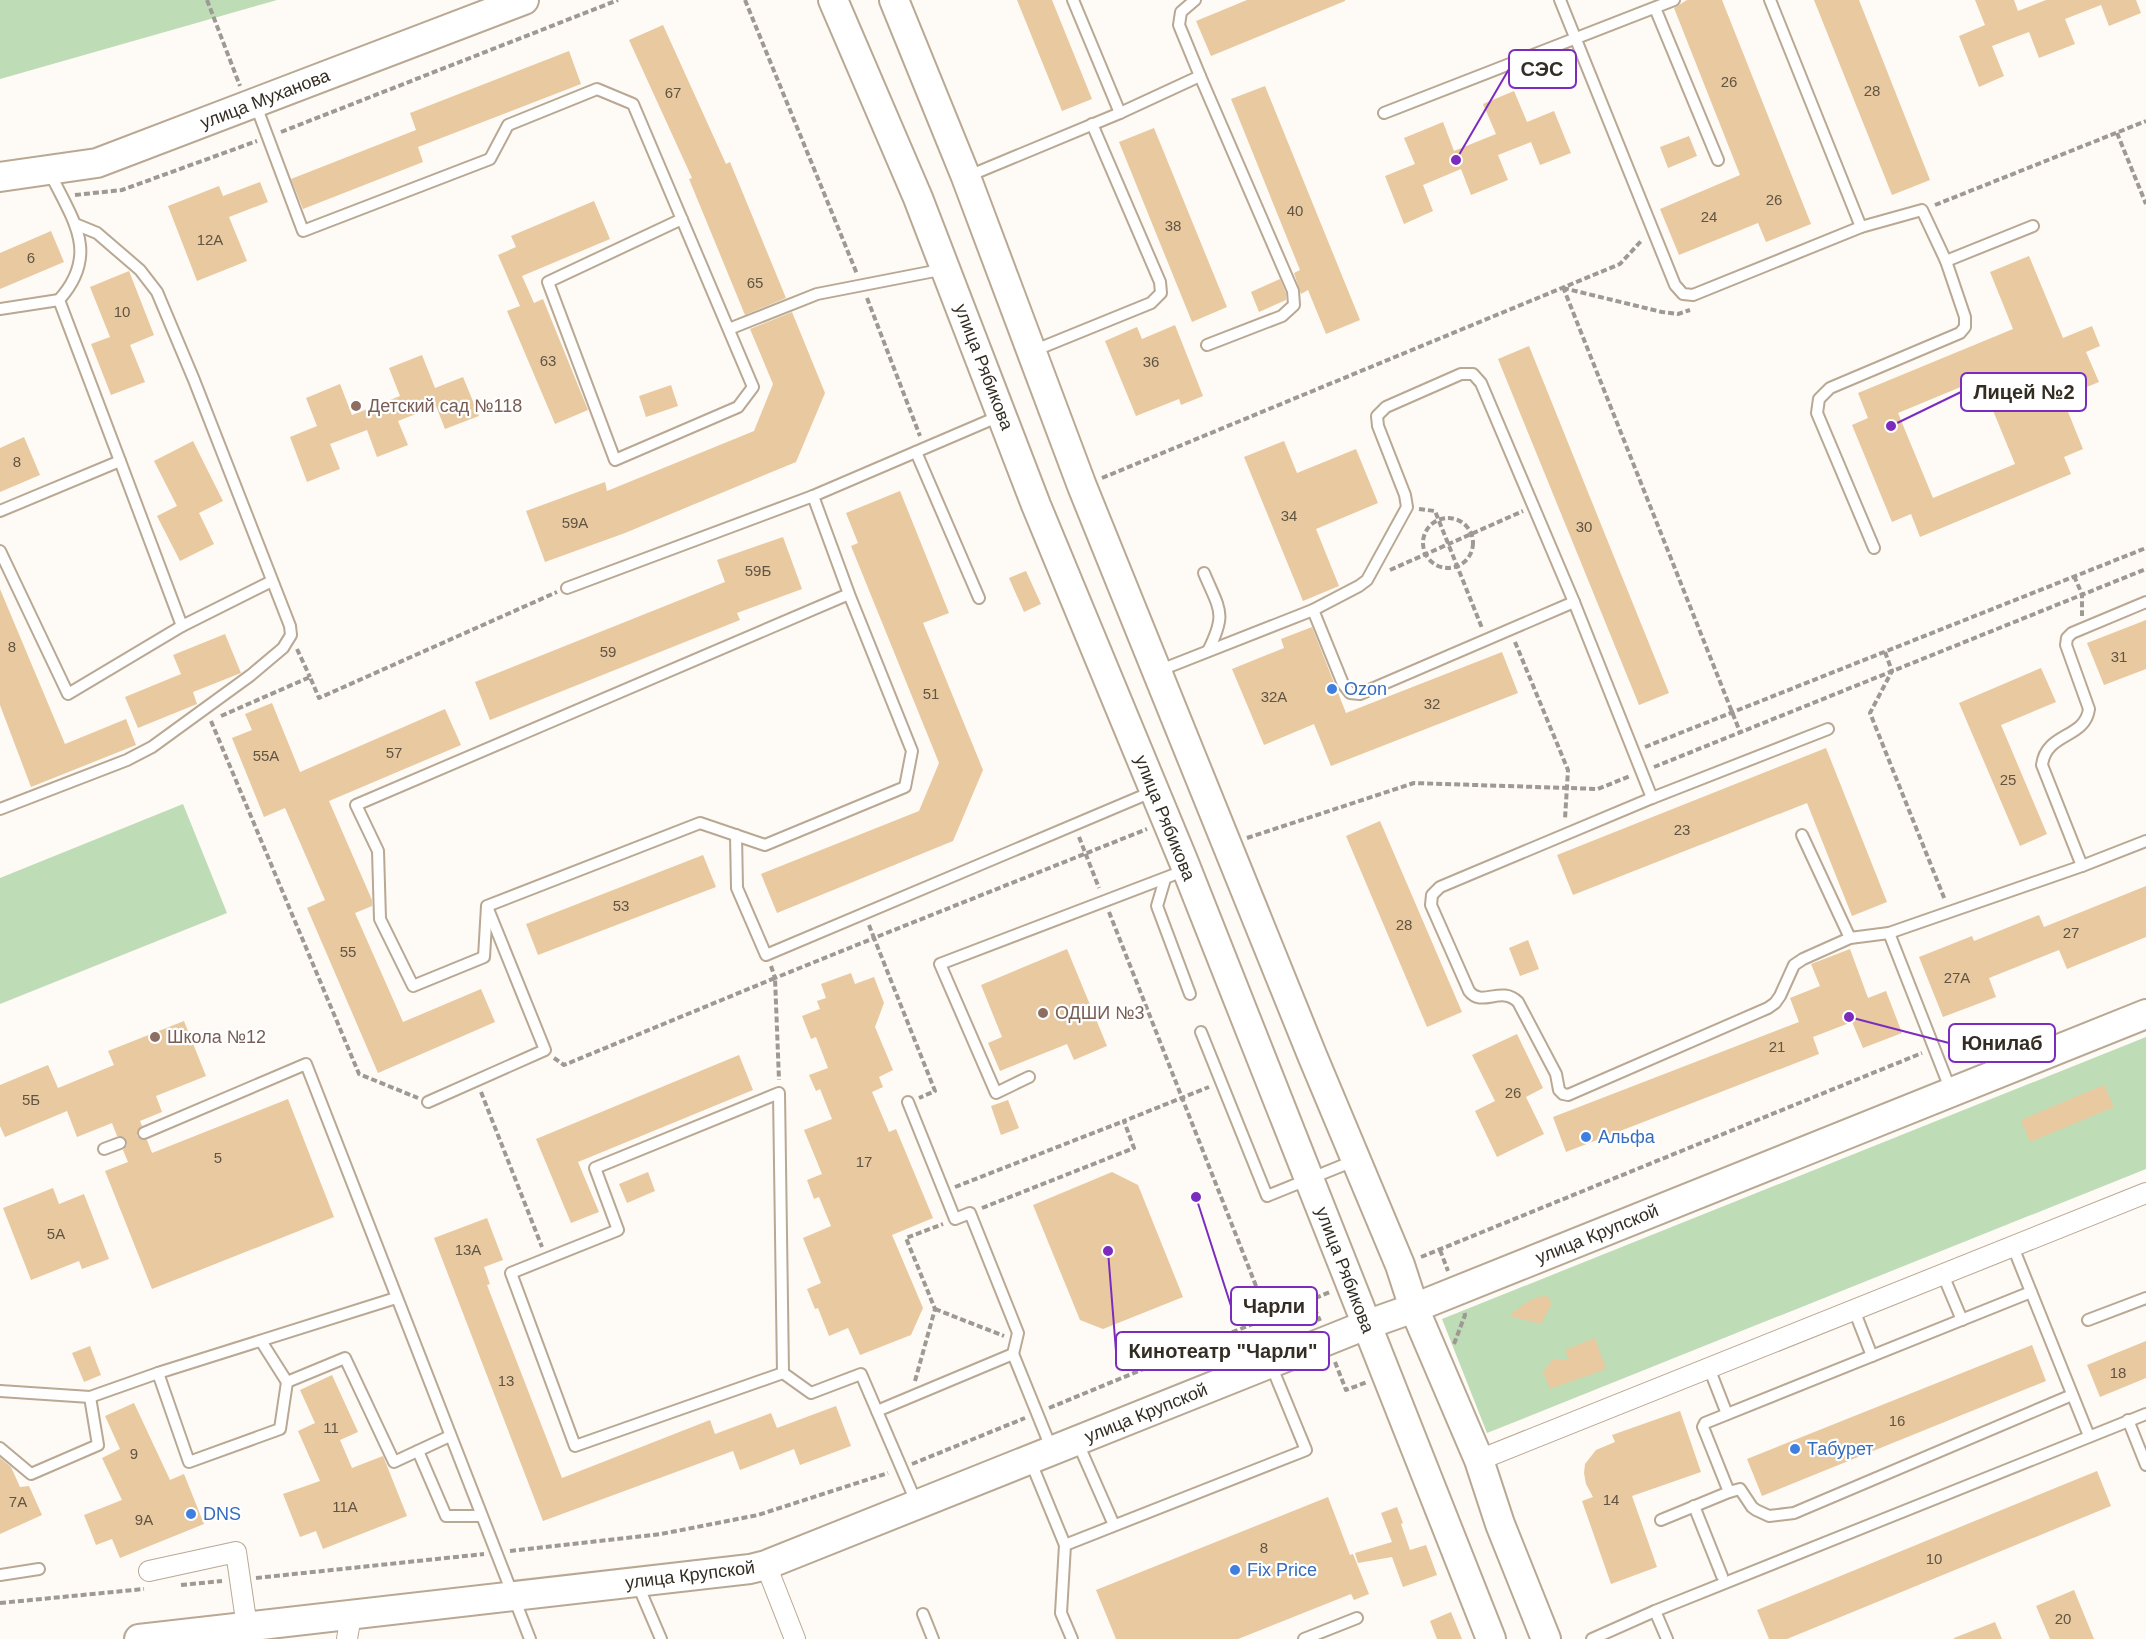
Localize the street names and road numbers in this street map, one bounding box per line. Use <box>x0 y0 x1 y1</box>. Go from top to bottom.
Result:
street label: улица Муханова <box>198 65 333 133</box>
street label: улица Рябикова <box>951 301 1018 434</box>
street label: улица Рябикова <box>1131 752 1200 885</box>
street label: улица Крупской <box>1533 1200 1661 1268</box>
street label: улица Рябикова <box>1312 1204 1379 1337</box>
street label: улица Крупской <box>1082 1379 1210 1447</box>
street label: улица Крупской <box>624 1557 756 1593</box>

